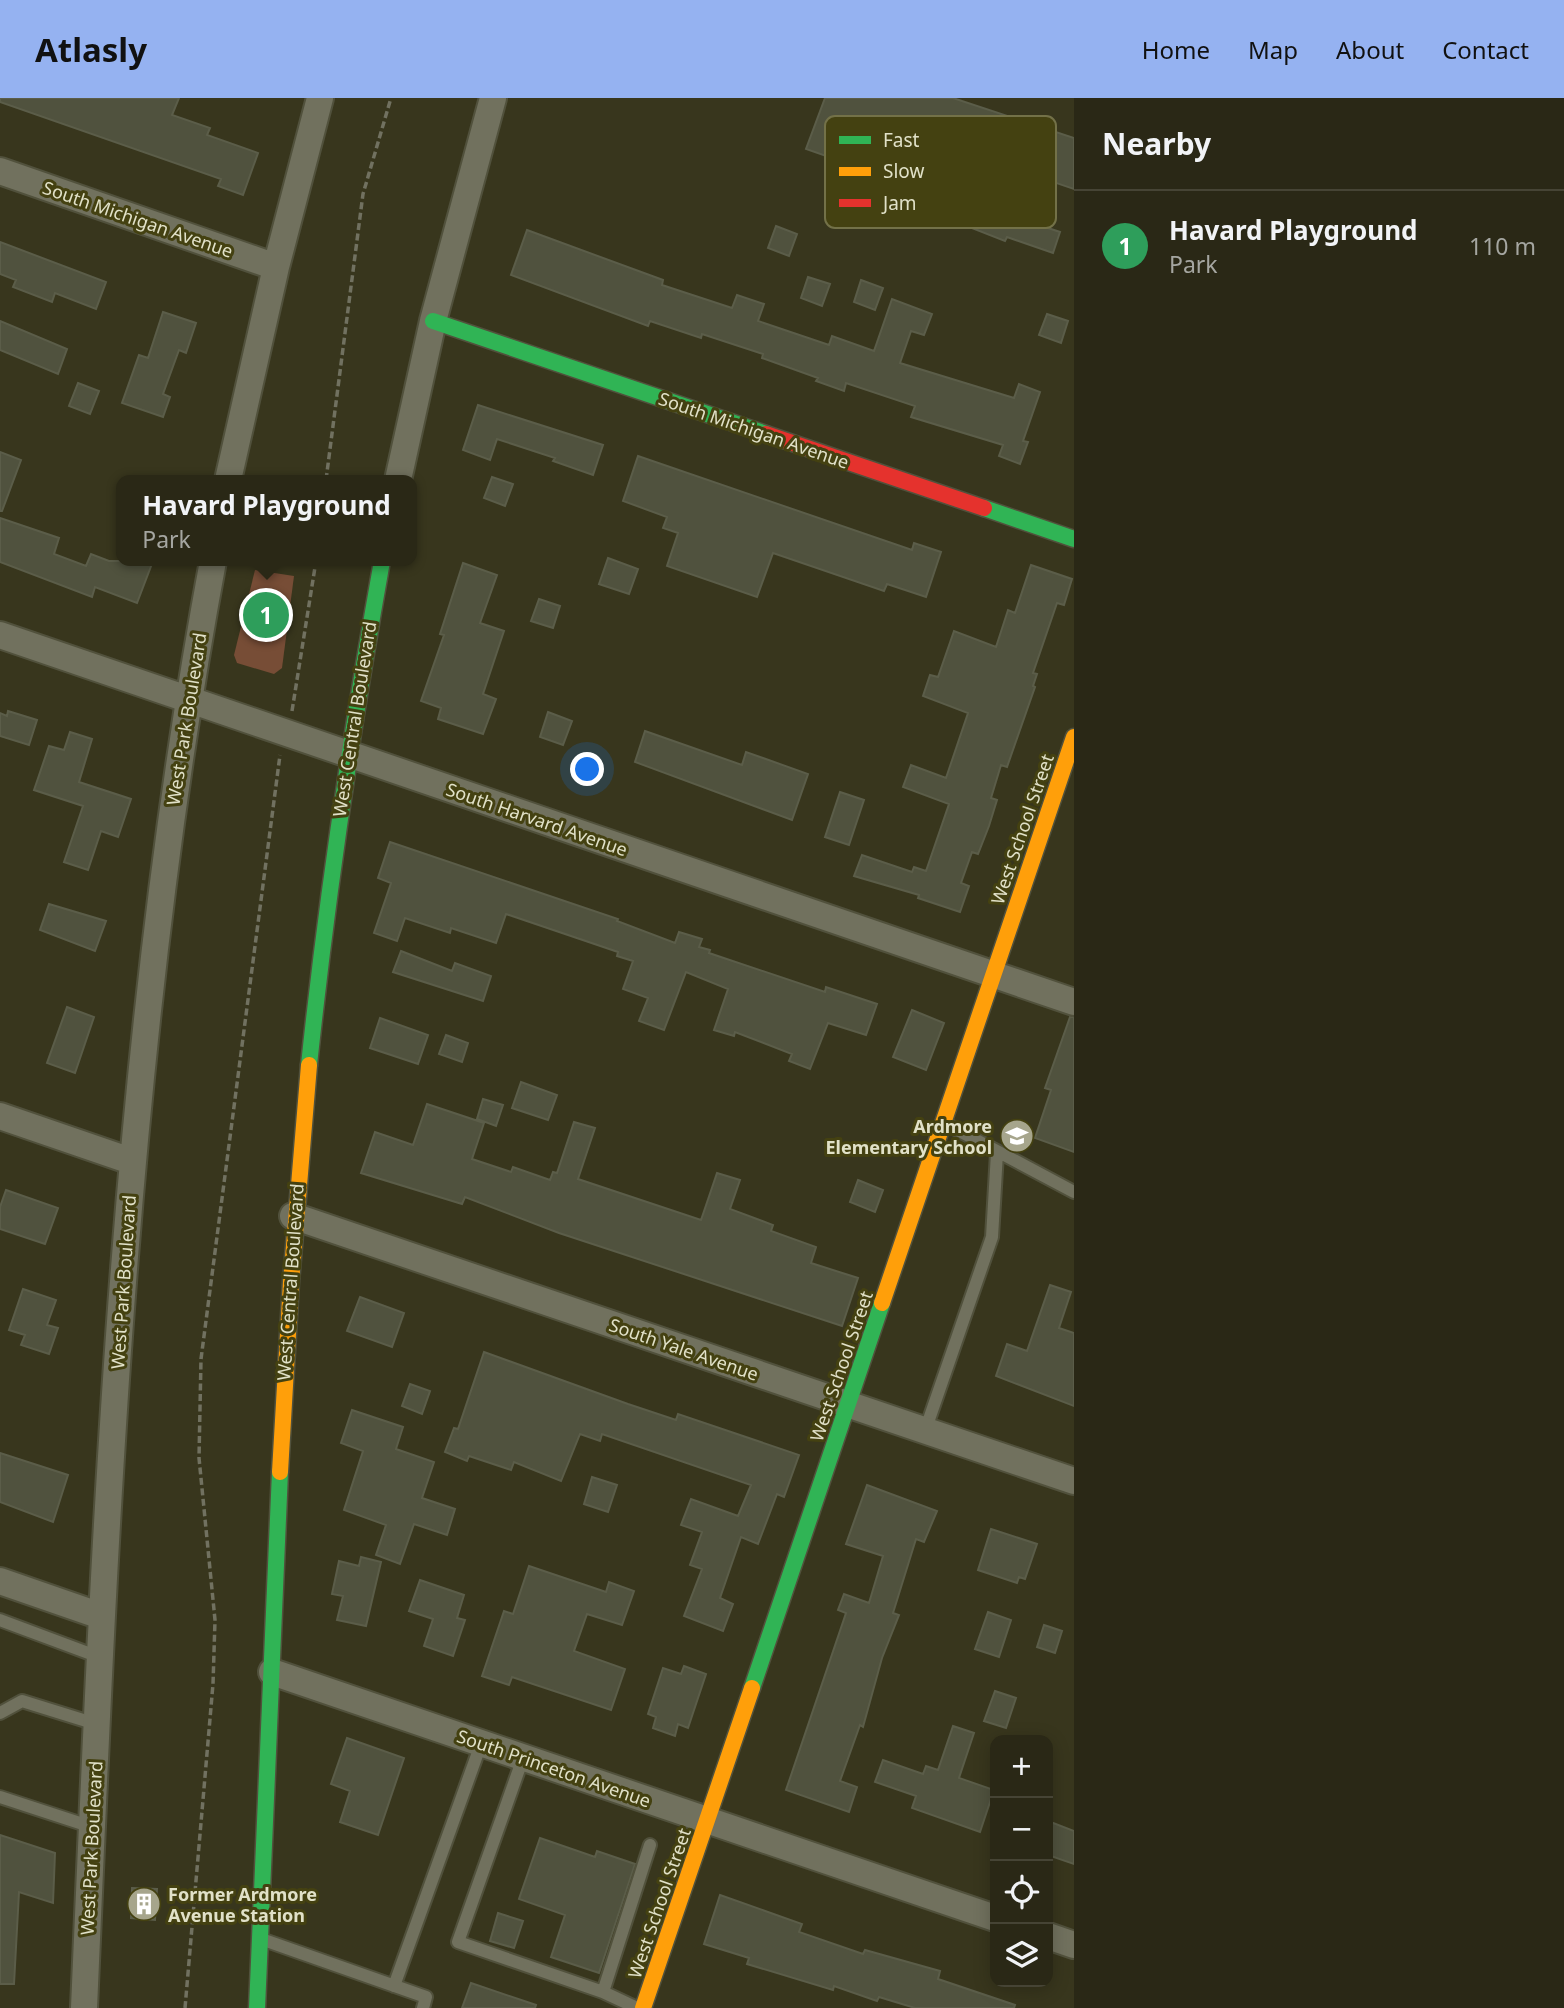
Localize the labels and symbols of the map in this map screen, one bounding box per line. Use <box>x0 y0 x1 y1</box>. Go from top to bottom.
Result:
legend <box>825 116 1056 228</box>
text: Fast <box>883 127 920 153</box>
text: Slow <box>883 158 924 184</box>
street label: South Michigan Avenue <box>40 175 236 263</box>
text: Jam <box>881 190 917 216</box>
street label: South Michigan Avenue <box>656 386 852 474</box>
pin: 1 <box>243 589 289 641</box>
street label: West Central Boulevard <box>327 620 381 818</box>
street label: West Park Boulevard <box>160 631 212 807</box>
street label: West School Street <box>985 750 1059 907</box>
your location <box>570 752 604 786</box>
street label: South Harvard Avenue <box>443 777 631 861</box>
place label: Ardmore Elementary School <box>825 1114 992 1159</box>
school or university icon: Ardmore Elementary School <box>998 1117 1036 1155</box>
street label: West Central Boulevard <box>271 1183 309 1381</box>
street label: West Park Boulevard <box>105 1194 141 1370</box>
street label: West School Street <box>804 1287 878 1444</box>
street label: South Yale Avenue <box>606 1312 762 1386</box>
street label: South Princeton Avenue <box>454 1724 654 1812</box>
street label: West Park Boulevard <box>74 1760 108 1936</box>
street label: West School Street <box>622 1824 696 1981</box>
place label: Former Ardmore Avenue Station <box>168 1882 317 1927</box>
building icon: Former Ardmore Avenue Station <box>125 1885 163 1923</box>

